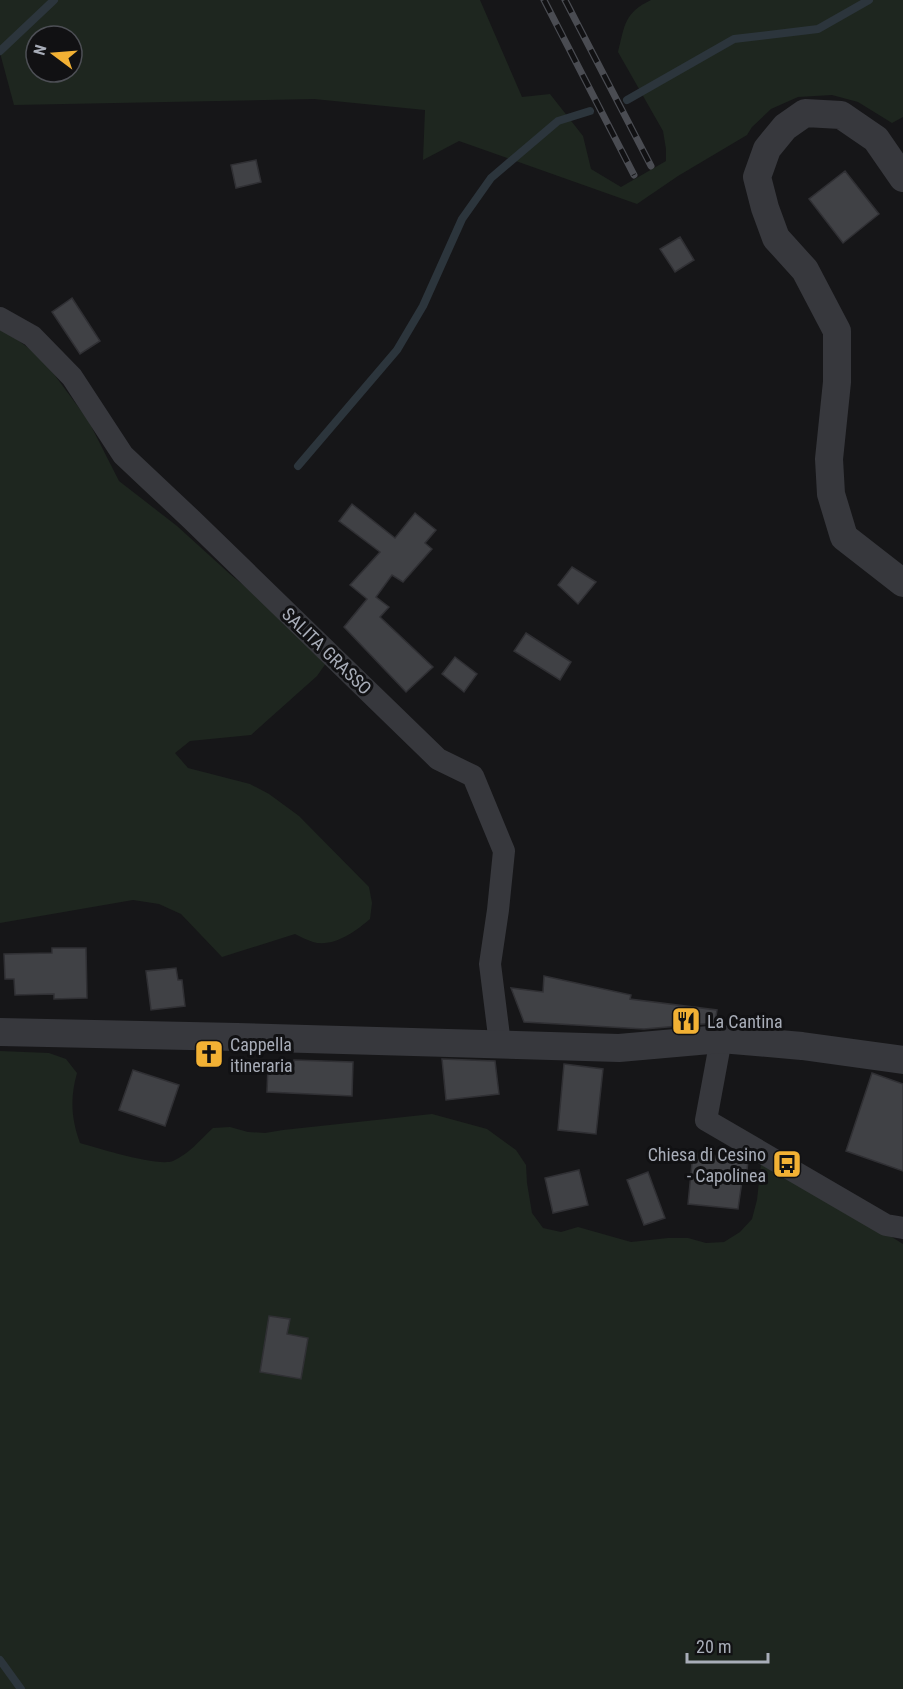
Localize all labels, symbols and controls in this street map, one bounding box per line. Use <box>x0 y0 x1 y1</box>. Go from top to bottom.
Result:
north arrow <box>24 24 84 84</box>
text: N <box>30 43 51 57</box>
street label: SALITA GRASSO <box>278 603 376 699</box>
restaurant icon: La Cantina <box>670 1005 702 1037</box>
place label: La Cantina <box>707 1011 783 1032</box>
place label: Cappella itineraria <box>230 1034 293 1076</box>
church icon: Cappella itineraria <box>193 1038 225 1070</box>
place label: Chiesa di Cesino - Capolinea <box>648 1144 766 1186</box>
bus stop icon: Chiesa di Cesino - Capolinea <box>771 1148 803 1180</box>
scale bar <box>687 1626 768 1664</box>
text: 20 m <box>696 1636 731 1657</box>

